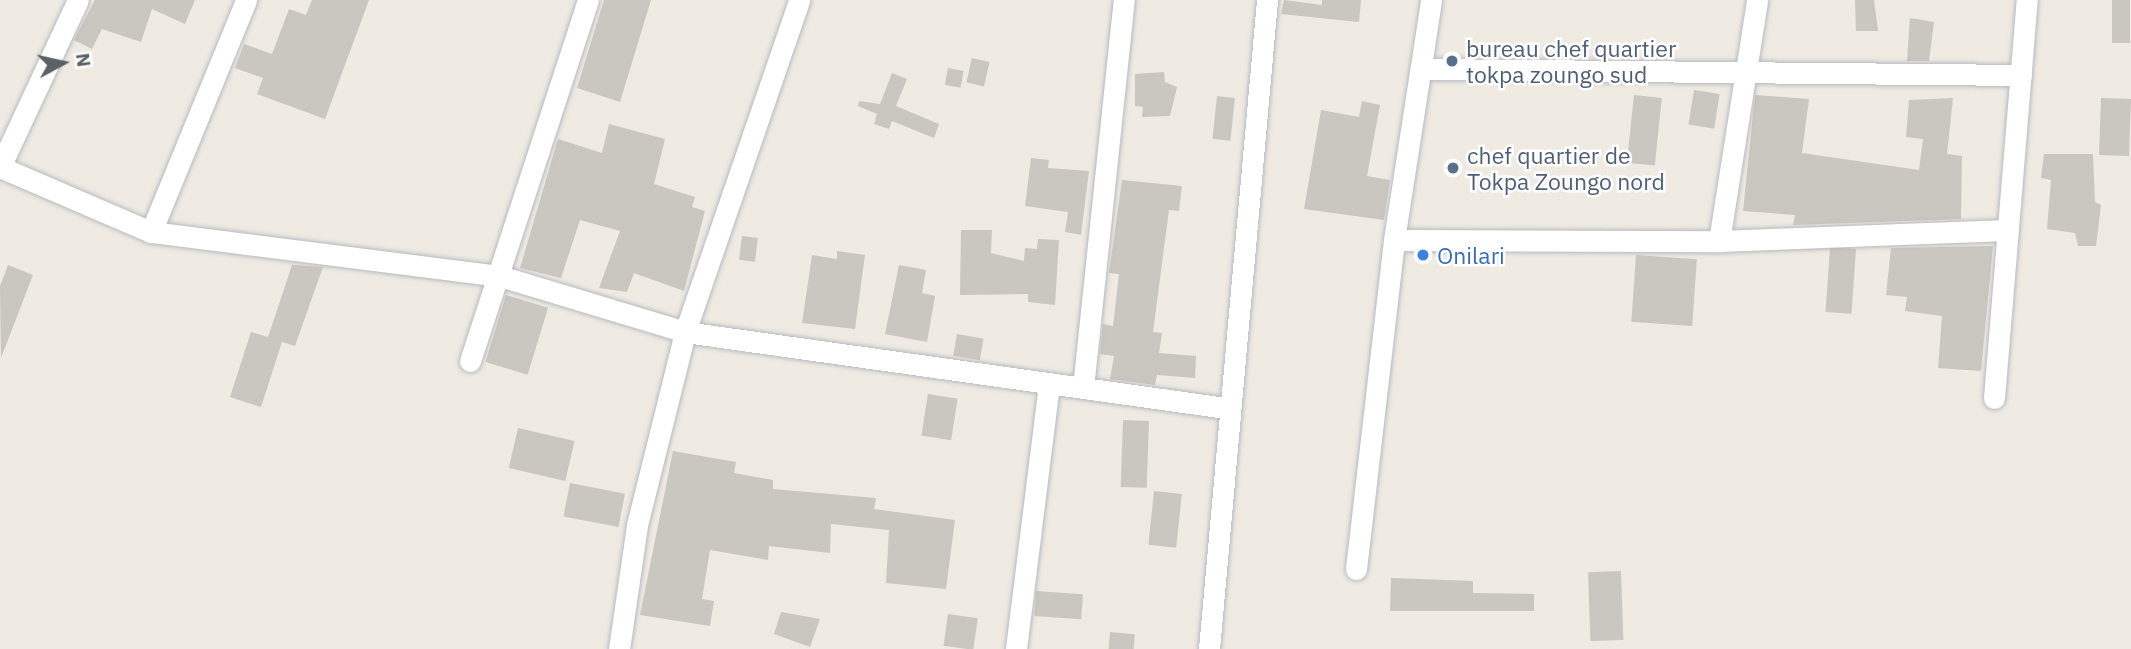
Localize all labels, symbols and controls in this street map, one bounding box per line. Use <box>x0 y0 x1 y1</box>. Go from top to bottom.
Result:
north arrow <box>28 28 98 98</box>
place label: bureau chef quartier tokpa zoungo sud <box>1466 34 1676 88</box>
text: N <box>71 52 97 69</box>
marker: bureau chef quartier tokpa zoungo sud <box>1444 53 1460 69</box>
place label: chef quartier de Tokpa Zoungo nord <box>1467 141 1665 195</box>
marker: chef quartier de Tokpa Zoungo nord <box>1445 160 1461 176</box>
place label: Onilari <box>1437 241 1505 269</box>
marker: Onilari <box>1415 247 1431 263</box>

